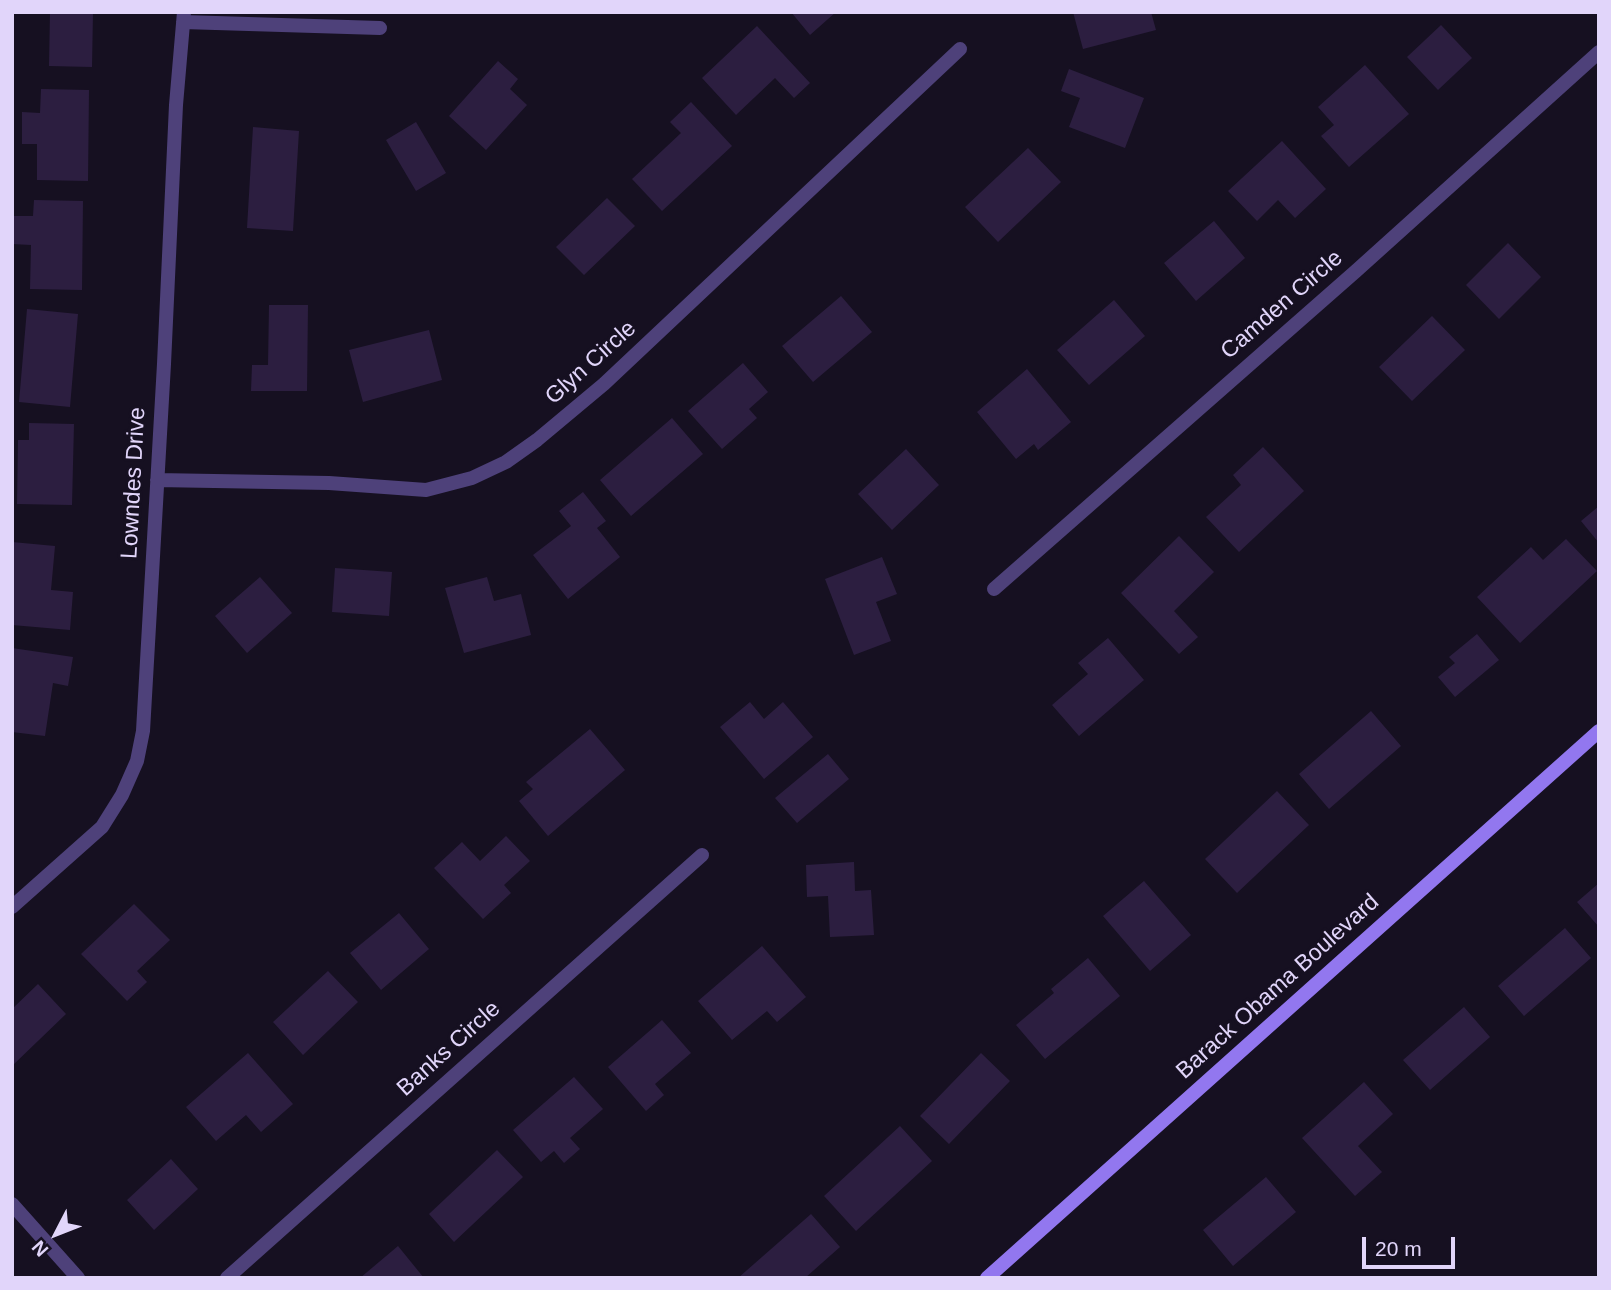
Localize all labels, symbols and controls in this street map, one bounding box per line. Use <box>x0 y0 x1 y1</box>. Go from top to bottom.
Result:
street label: Camden Circle <box>1216 245 1348 365</box>
street label: Glyn Circle <box>540 315 642 411</box>
street label: Lowndes Drive <box>116 406 152 560</box>
street label: Barack Obama Boulevard <box>1171 889 1385 1085</box>
street label: Banks Circle <box>392 996 506 1102</box>
north arrow <box>21 1199 91 1269</box>
scale bar <box>1366 1224 1459 1268</box>
text: N <box>28 1236 52 1261</box>
text: 20 m <box>1375 1237 1422 1260</box>

